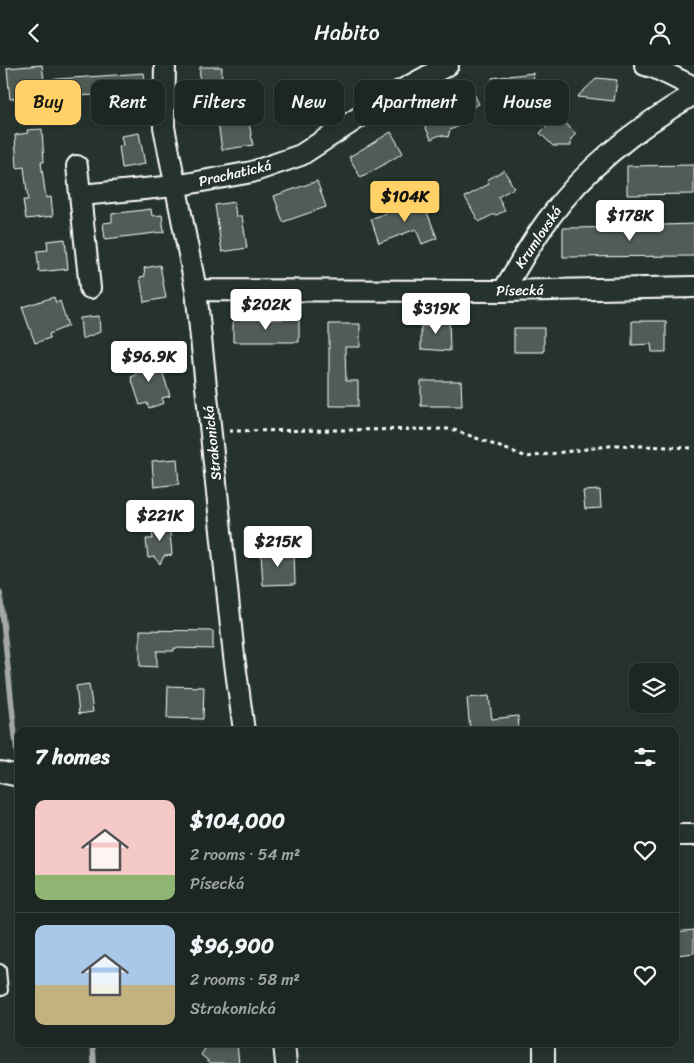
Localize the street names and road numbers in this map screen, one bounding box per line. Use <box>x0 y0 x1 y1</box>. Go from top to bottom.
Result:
street label: Prachatická <box>196 153 274 194</box>
street label: Krumlovská <box>508 201 569 274</box>
street label: Písecká <box>496 278 544 303</box>
street label: Strakonická <box>196 404 229 482</box>

